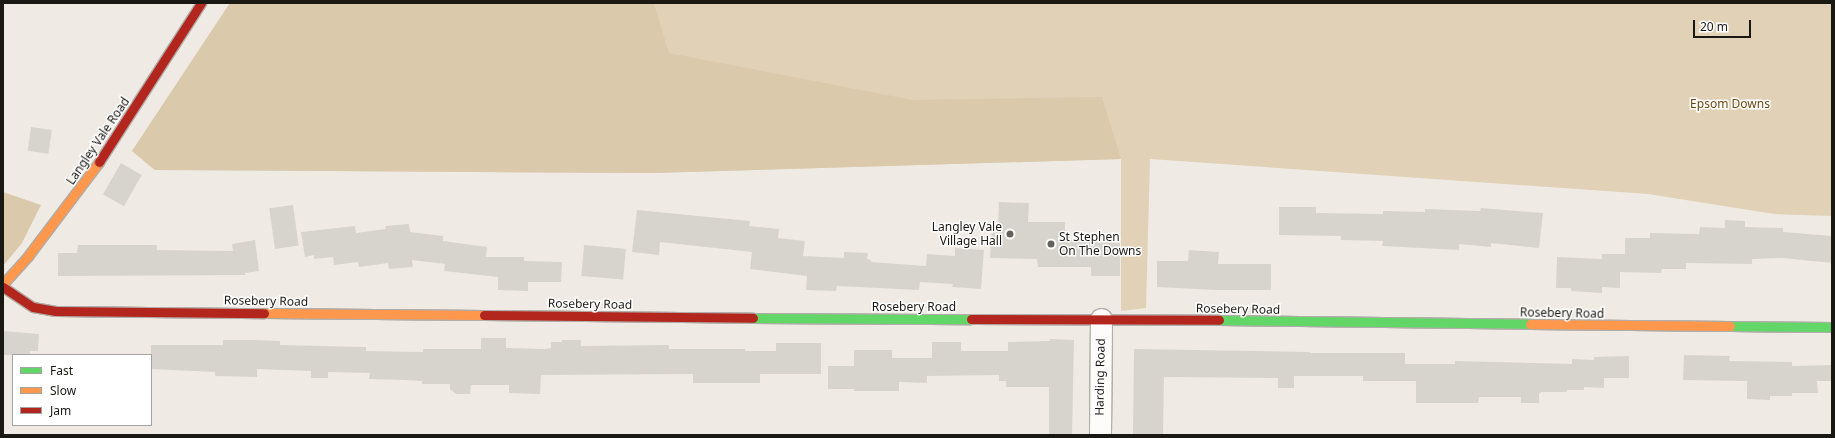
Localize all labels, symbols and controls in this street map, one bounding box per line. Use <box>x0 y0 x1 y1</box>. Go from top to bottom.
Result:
scale bar <box>1695 12 1753 38</box>
text: 20 m <box>1700 18 1728 35</box>
street label: Langley Vale Road <box>63 95 133 187</box>
park label: Epsom Downs <box>1690 97 1770 111</box>
place label: Langley Vale Village Hall <box>932 220 1002 248</box>
marker: Langley Vale Village Hall <box>1005 229 1015 239</box>
place label: St Stephen On The Downs <box>1059 230 1141 258</box>
marker: St Stephen On The Downs <box>1046 239 1056 249</box>
street label: Rosebery Road <box>224 293 308 309</box>
street label: Rosebery Road <box>548 296 632 312</box>
street label: Rosebery Road <box>872 300 956 314</box>
street label: Rosebery Road <box>1196 301 1280 317</box>
street label: Rosebery Road <box>1520 305 1604 321</box>
street label: Harding Road <box>1092 338 1108 416</box>
legend <box>12 354 152 426</box>
text: Fast <box>50 362 73 379</box>
text: Slow <box>50 382 76 399</box>
text: Jam <box>50 402 71 419</box>

